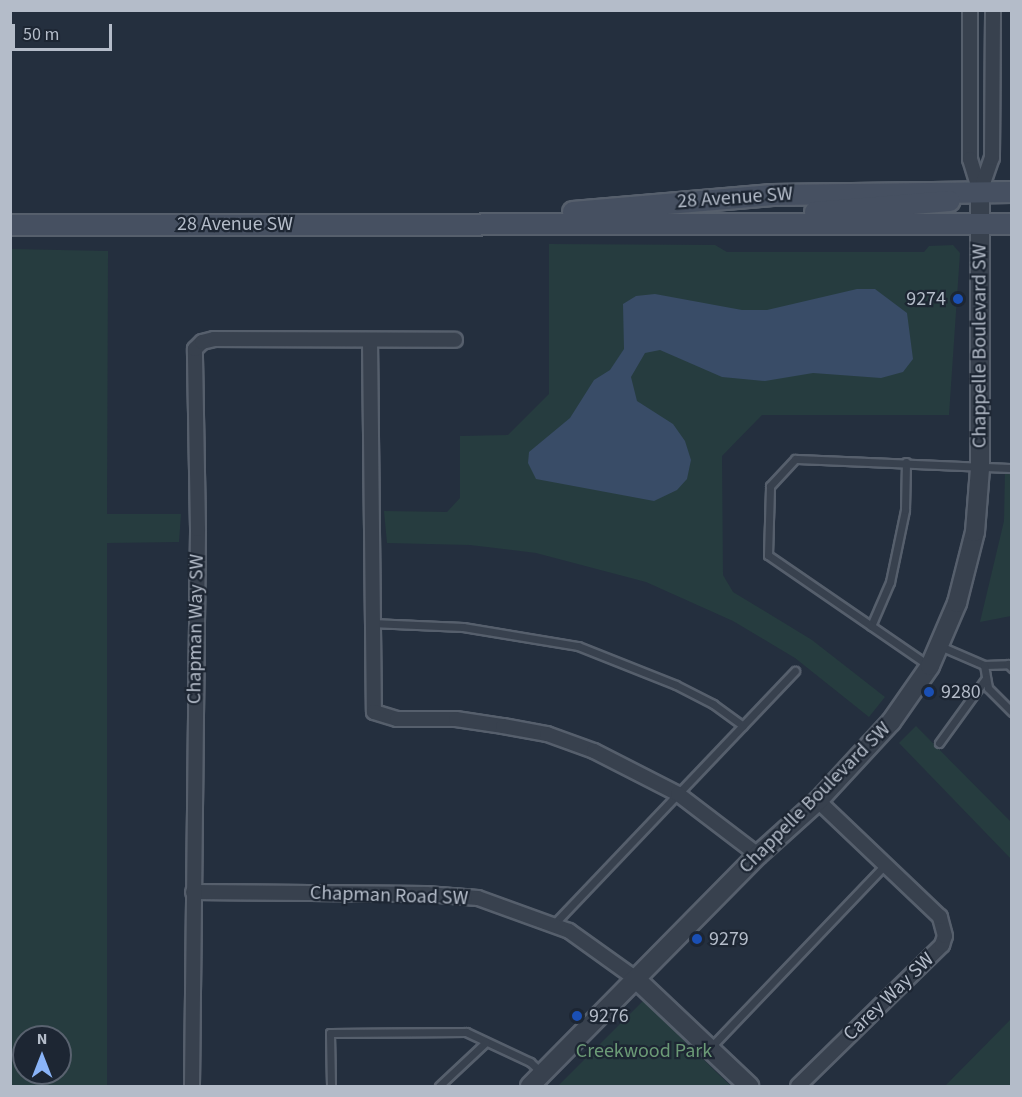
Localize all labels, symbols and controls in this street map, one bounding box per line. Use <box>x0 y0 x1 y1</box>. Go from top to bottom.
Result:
scale bar <box>15 12 116 50</box>
text: 50 m <box>23 22 59 47</box>
street label: 28 Avenue SW <box>676 182 794 214</box>
street label: 28 Avenue SW <box>177 212 293 236</box>
street label: Chappelle Boulevard SW <box>968 244 992 448</box>
place label: 9274 <box>906 287 946 311</box>
marker: 9274 <box>951 292 965 306</box>
street label: Chapman Way SW <box>183 554 209 704</box>
place label: 9280 <box>941 680 981 704</box>
marker: 9280 <box>922 685 936 699</box>
street label: Chappelle Boulevard SW <box>734 717 896 879</box>
street label: Chapman Road SW <box>309 881 469 911</box>
place label: 9279 <box>709 927 749 951</box>
marker: 9279 <box>690 932 704 946</box>
street label: Carey Way SW <box>839 948 939 1046</box>
place label: 9276 <box>589 1004 629 1028</box>
marker: 9276 <box>570 1009 584 1023</box>
north arrow <box>12 1025 72 1085</box>
text: N <box>37 1028 47 1050</box>
park label: Creekwood Park <box>576 1039 712 1063</box>

